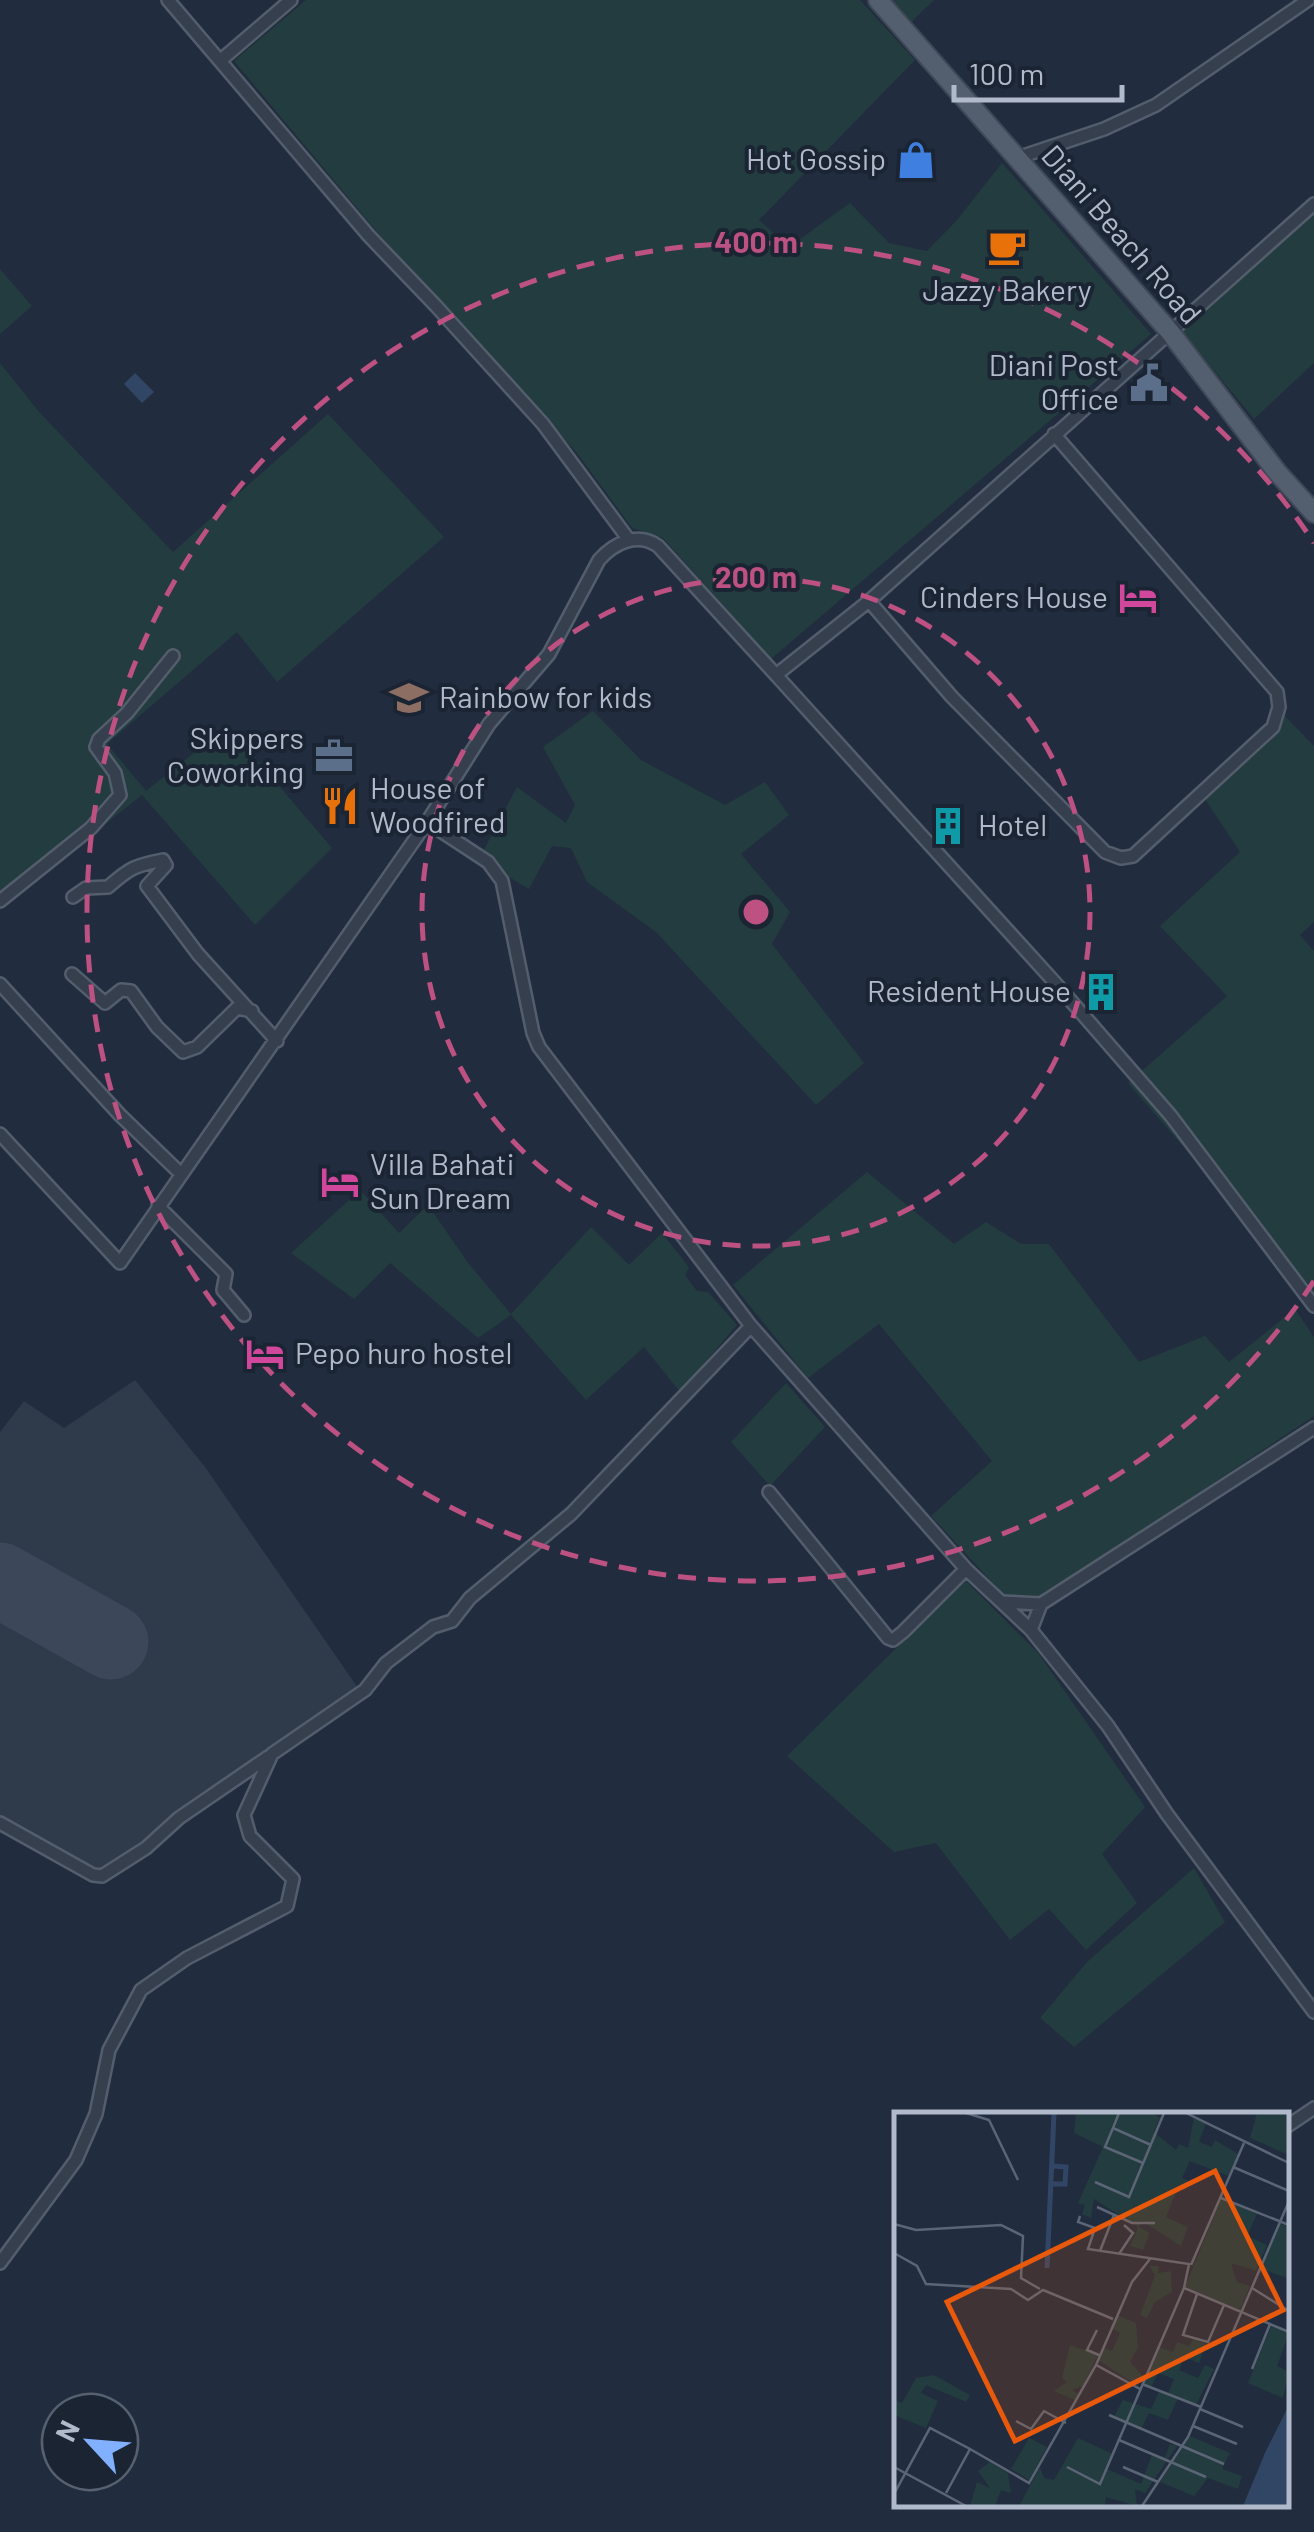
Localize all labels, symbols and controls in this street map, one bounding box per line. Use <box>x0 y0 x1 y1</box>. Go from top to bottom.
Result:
scale bar <box>954 40 1122 102</box>
text: 100 m <box>969 55 1044 91</box>
street label: Diani Beach Road <box>1035 137 1210 331</box>
shop icon: Hot Gossip <box>895 139 937 181</box>
place label: Hot Gossip <box>746 140 886 176</box>
text: 400 m <box>714 223 798 259</box>
cafe icon: Jazzy Bakery <box>986 226 1028 268</box>
place label: Jazzy Bakery <box>922 271 1092 307</box>
place label: Diani Post Office <box>989 346 1119 416</box>
public building icon: Diani Post Office <box>1128 362 1170 404</box>
text: 200 m <box>715 558 797 594</box>
hotel icon: Cinders House <box>1117 577 1159 619</box>
place label: Cinders House <box>920 578 1108 614</box>
school or university icon: Rainbow for kids <box>388 677 430 719</box>
place label: Rainbow for kids <box>439 678 652 714</box>
place label: Skippers Coworking <box>167 719 304 789</box>
office icon: Skippers Coworking <box>313 735 355 777</box>
place label: House of Woodfired <box>370 769 505 839</box>
restaurant icon: House of Woodfired <box>319 785 361 827</box>
building icon: Hotel <box>927 805 969 847</box>
place label: Hotel <box>978 806 1047 842</box>
centre of rings <box>738 894 774 930</box>
building icon: Resident House <box>1080 971 1122 1013</box>
place label: Resident House <box>867 972 1071 1008</box>
place label: Villa Bahati Sun Dream <box>370 1145 514 1215</box>
hotel icon: Villa Bahati Sun Dream <box>319 1161 361 1203</box>
hotel icon: Pepo huro hostel <box>244 1333 286 1375</box>
place label: Pepo huro hostel <box>295 1334 512 1370</box>
inset map <box>894 2112 1289 2507</box>
north arrow <box>40 2392 140 2492</box>
text: N <box>47 2415 86 2446</box>

